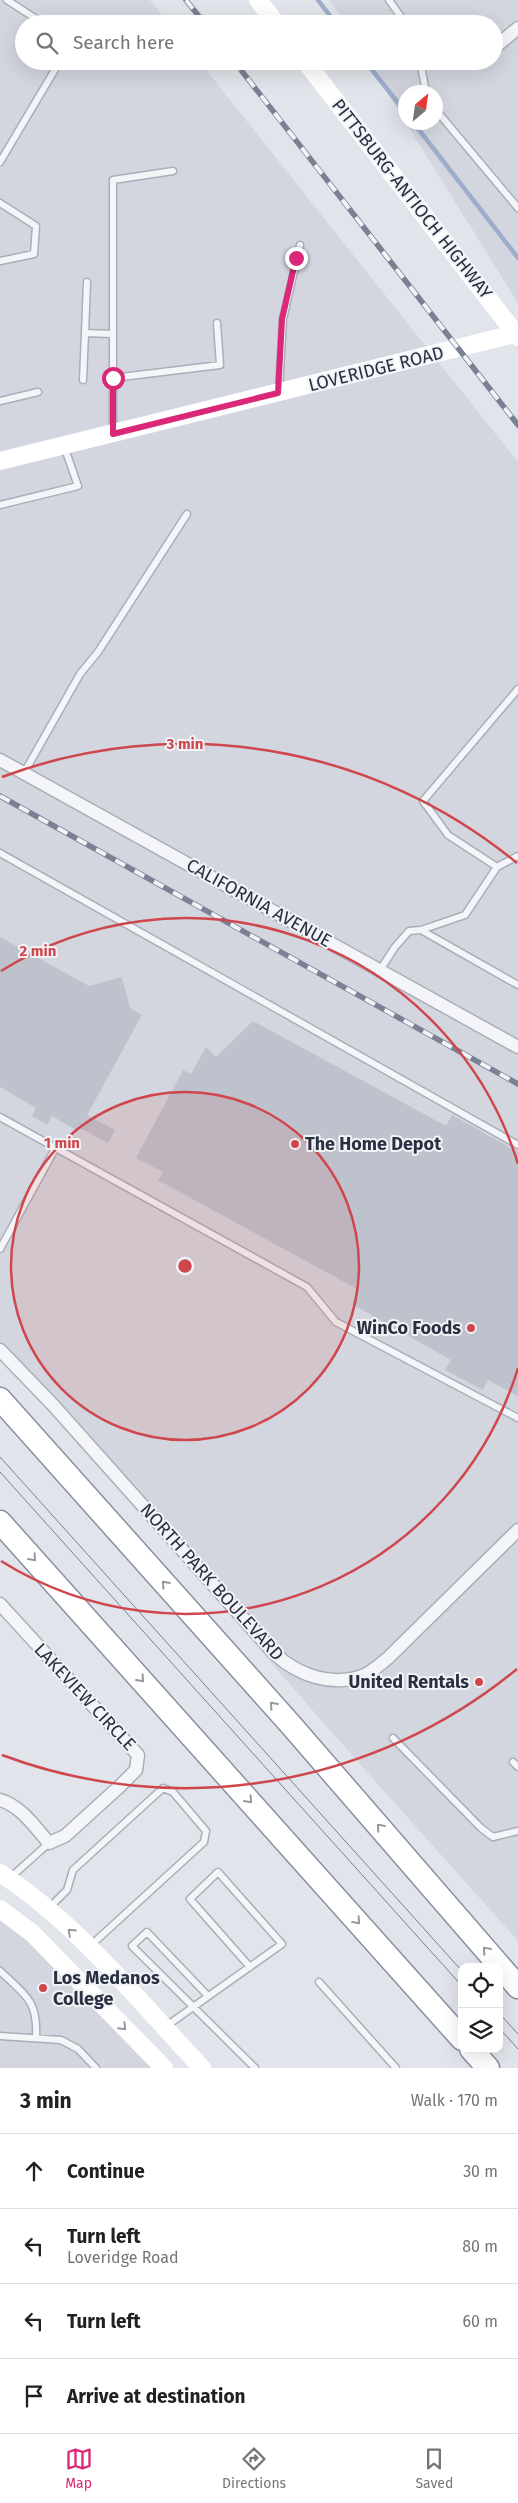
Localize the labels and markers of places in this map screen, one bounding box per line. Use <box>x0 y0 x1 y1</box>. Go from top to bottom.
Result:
place label: The Home Depot <box>305 1133 442 1155</box>
marker: The Home Depot <box>289 1138 301 1150</box>
centre of rings <box>176 1257 194 1275</box>
place label: WinCo Foods <box>357 1317 461 1339</box>
marker: WinCo Foods <box>465 1322 477 1334</box>
place label: United Rentals <box>349 1671 469 1693</box>
marker: United Rentals <box>473 1676 485 1688</box>
place label: Los Medanos College <box>53 1967 160 2010</box>
marker: Los Medanos College <box>37 1982 49 1994</box>

